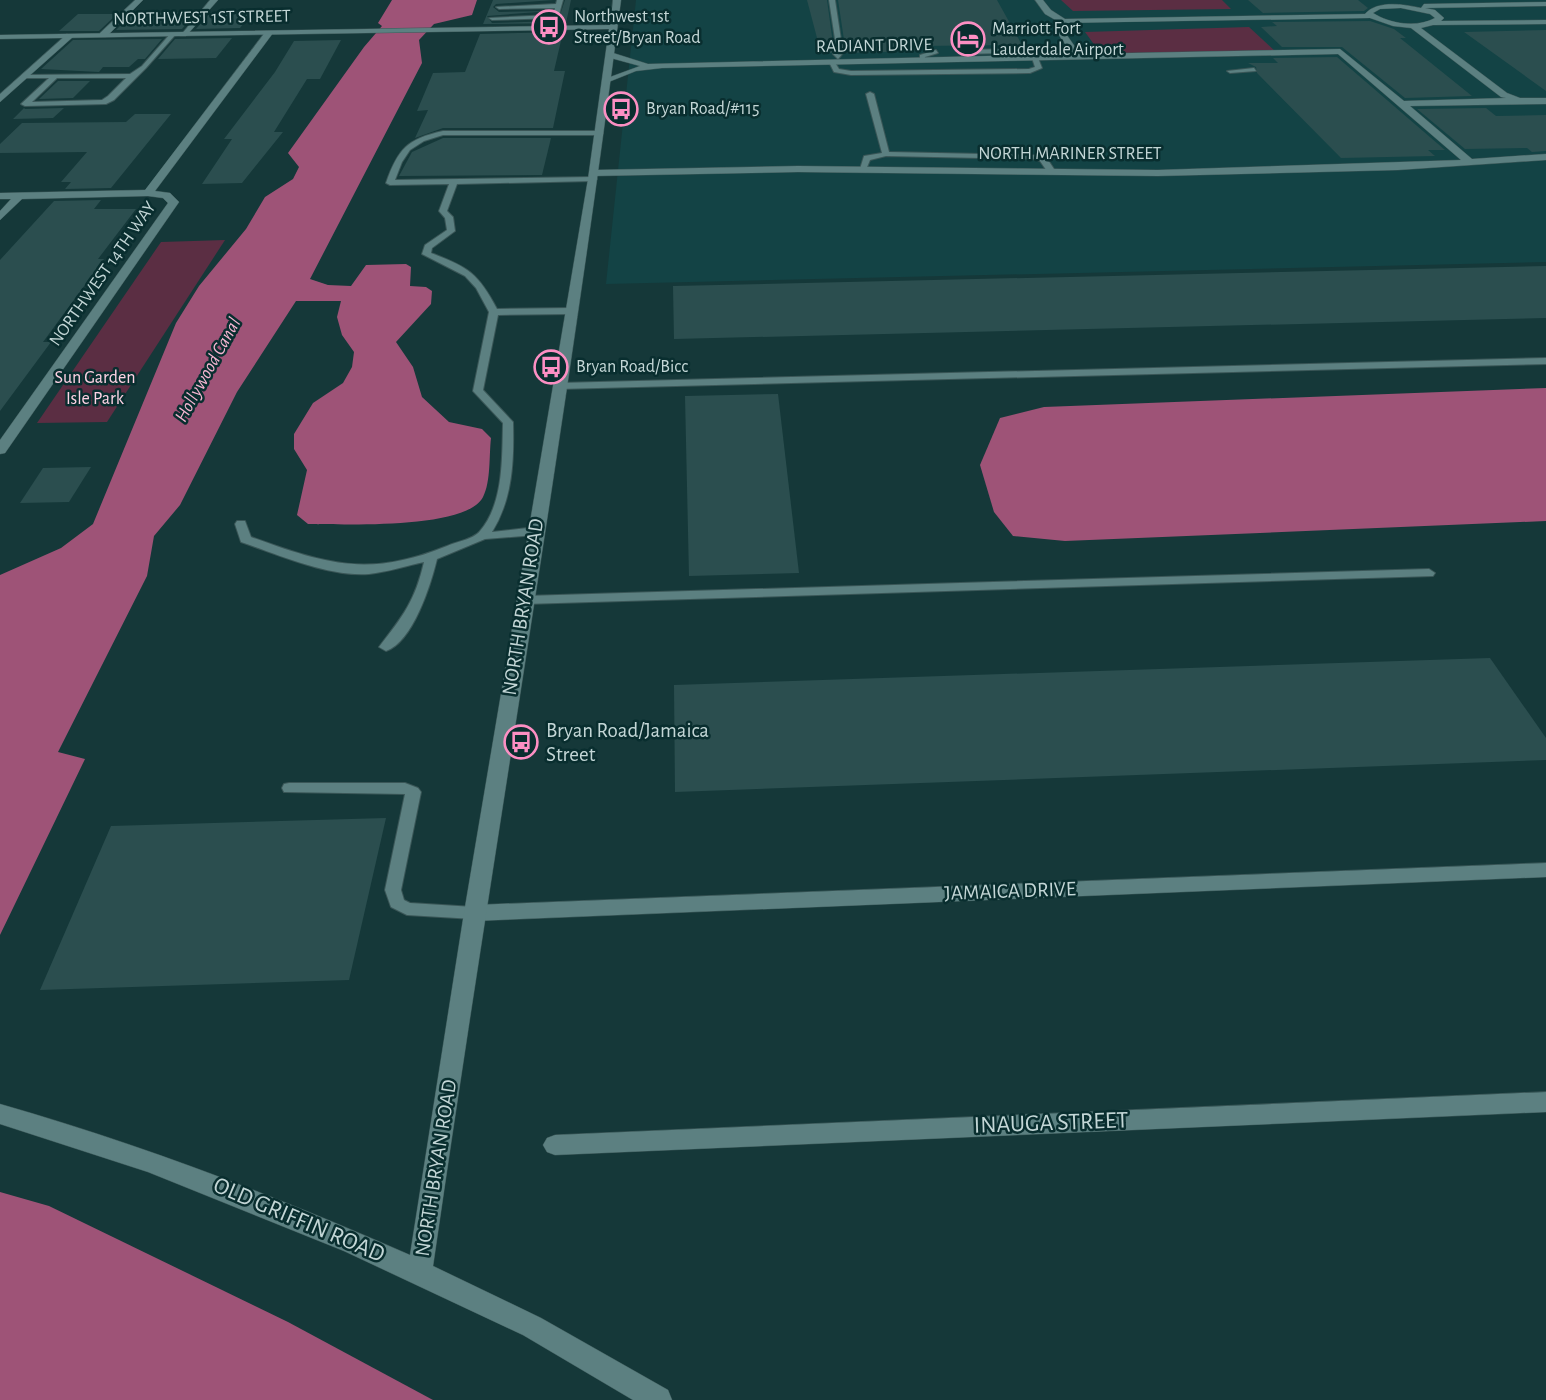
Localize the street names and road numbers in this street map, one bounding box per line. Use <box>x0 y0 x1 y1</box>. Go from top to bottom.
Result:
street label: NORTHWEST 1ST STREET <box>113 7 291 29</box>
street label: RADIANT DRIVE <box>816 36 932 56</box>
street label: NORTH MARINER STREET <box>978 145 1162 163</box>
street label: NORTHWEST 14TH WAY <box>46 198 160 350</box>
street label: NORTH BRYAN ROAD <box>499 517 547 697</box>
street label: JAMAICA DRIVE <box>944 878 1076 904</box>
street label: NORTH BRYAN ROAD <box>412 1078 460 1258</box>
street label: INAUGA STREET <box>973 1108 1129 1138</box>
street label: OLD GRIFFIN ROAD <box>210 1173 388 1267</box>

